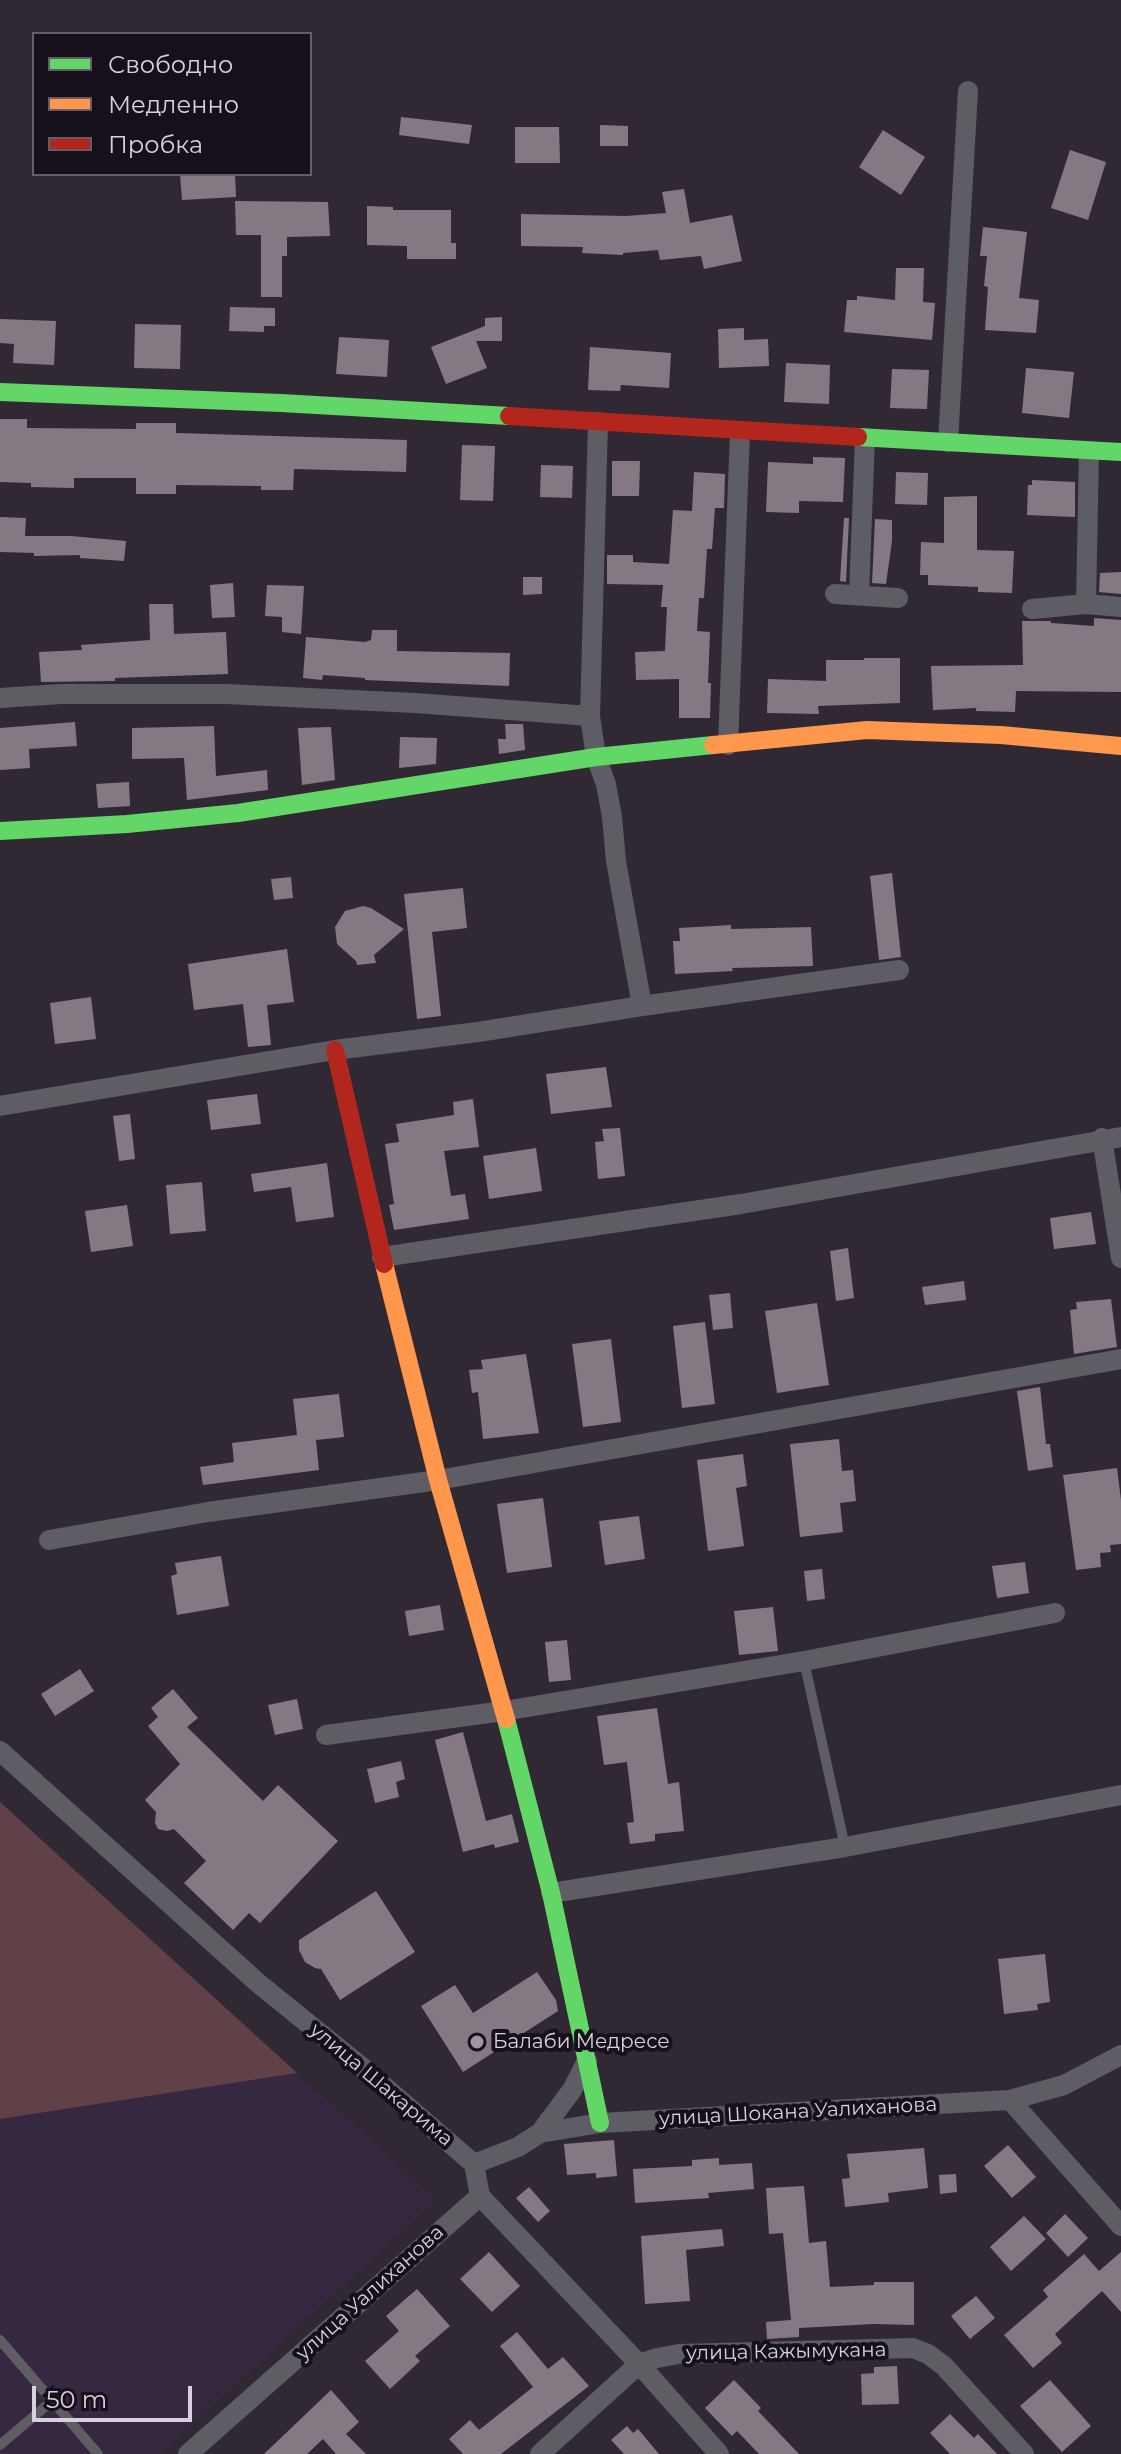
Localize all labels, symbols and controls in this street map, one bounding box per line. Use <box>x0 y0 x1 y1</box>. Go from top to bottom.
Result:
legend <box>32 32 312 176</box>
text: Свободно <box>108 50 233 79</box>
text: Медленно <box>108 90 239 119</box>
text: Пробка <box>108 130 203 159</box>
street label: улица Шакарима <box>305 2018 457 2152</box>
place label: Балаби Медресе <box>493 2030 670 2054</box>
marker: Балаби Медресе <box>468 2033 486 2051</box>
street label: улица Шокана Уалиханова <box>658 2093 938 2131</box>
street label: улица Уалиханова <box>291 2220 449 2366</box>
street label: улица Кажымукана <box>686 2338 886 2366</box>
scale bar <box>36 2370 196 2420</box>
text: 50 m <box>46 2385 107 2414</box>

